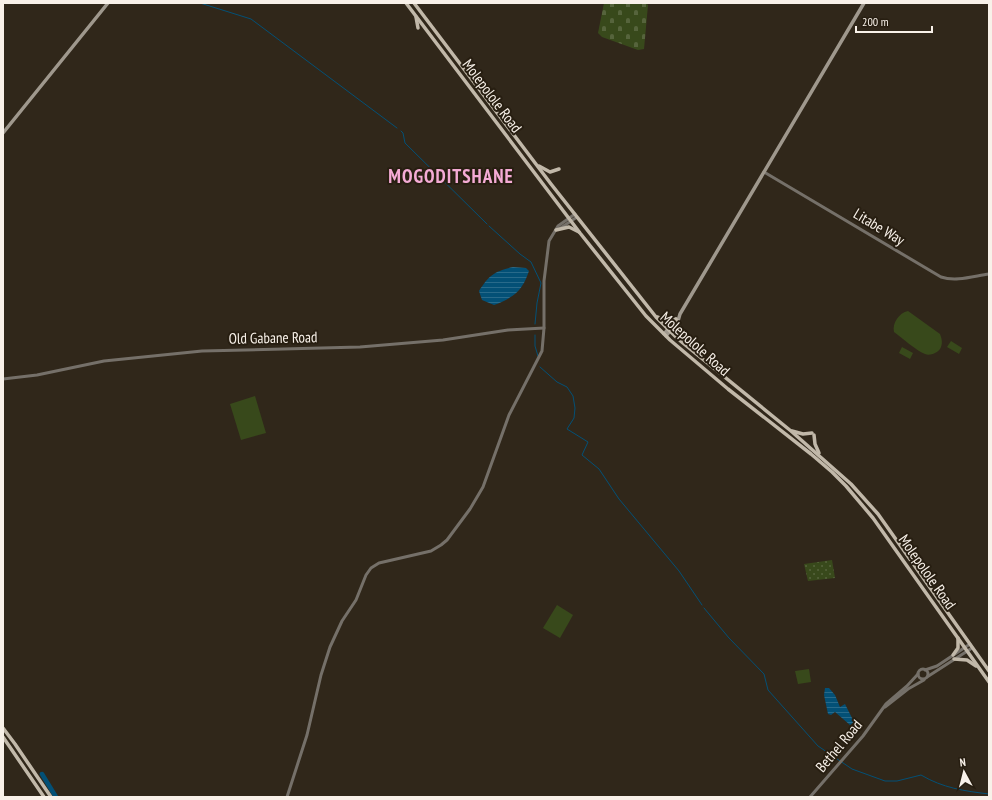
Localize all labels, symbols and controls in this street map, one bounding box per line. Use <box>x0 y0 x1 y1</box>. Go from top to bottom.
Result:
scale bar <box>856 8 932 34</box>
text: 200 m <box>862 14 889 29</box>
street label: Molepolole Road <box>459 55 526 136</box>
district label: MOGODITSHANE <box>388 164 514 188</box>
street label: Litabe Way <box>850 204 909 249</box>
street label: Molepolole Road <box>657 307 734 380</box>
street label: Old Gabane Road <box>228 327 318 348</box>
street label: Molepolole Road <box>895 531 960 613</box>
street label: Bethel Road <box>811 716 866 776</box>
north arrow <box>944 752 984 792</box>
text: N <box>959 755 967 769</box>

